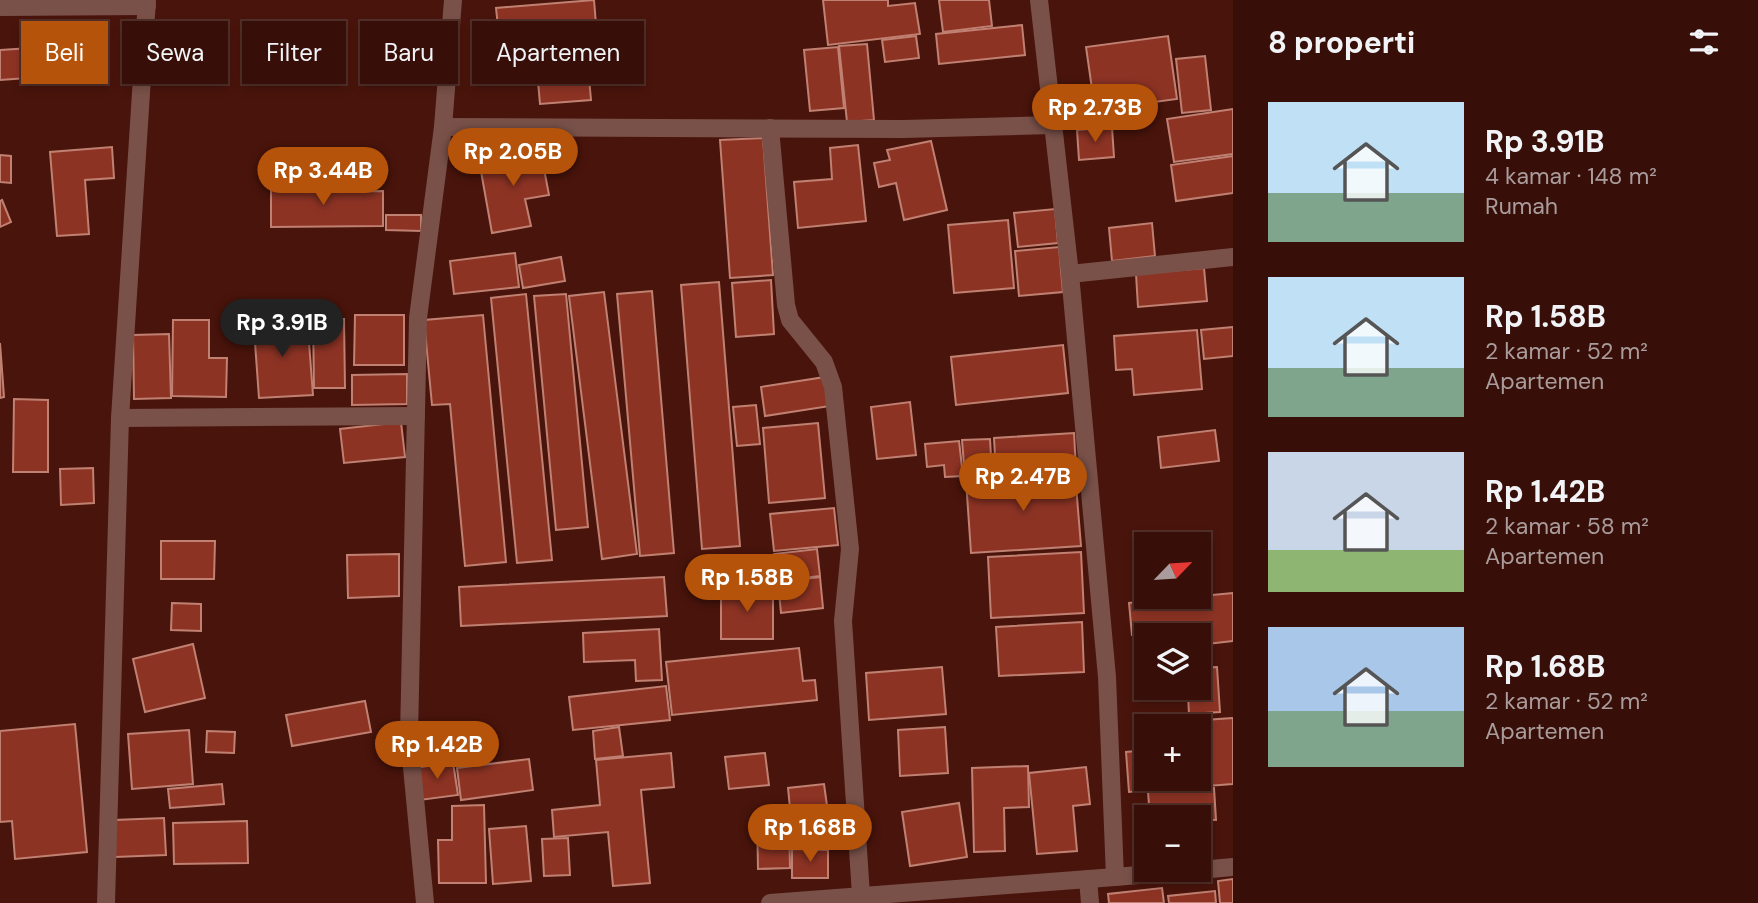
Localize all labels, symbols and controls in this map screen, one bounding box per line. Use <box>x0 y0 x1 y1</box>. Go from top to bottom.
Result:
chip: Beli <box>21 21 108 84</box>
chip: Sewa <box>122 21 228 84</box>
chip: Filter <box>242 21 346 84</box>
chip: Baru <box>360 21 458 84</box>
chip: Apartemen <box>472 21 644 84</box>
text: 8 properti <box>1268 23 1415 62</box>
icon: filters <box>1685 23 1723 61</box>
pin: Rp 2.73B <box>1023 85 1167 144</box>
text: Rp 2.73B <box>1048 92 1142 122</box>
text: Rp 3.91B <box>1485 122 1604 161</box>
pin: Rp 2.05B <box>441 128 585 188</box>
icon: home <box>1324 130 1408 214</box>
text: Rp 2.05B <box>464 136 562 166</box>
pin: Rp 3.44B <box>251 148 395 207</box>
text: Rp 3.44B <box>273 155 373 185</box>
text: 4 kamar · 148 m² <box>1485 161 1657 191</box>
text: Rumah <box>1485 191 1558 221</box>
text: Rp 1.58B <box>1485 297 1606 336</box>
pin: Rp 3.91B <box>210 300 354 359</box>
icon: home <box>1324 305 1408 389</box>
text: Rp 3.91B <box>236 307 328 337</box>
text: 2 kamar · 52 m² <box>1485 336 1648 366</box>
text: Apartemen <box>1485 366 1604 396</box>
pin: Rp 2.47B <box>951 454 1095 513</box>
text: Rp 2.47B <box>975 461 1071 491</box>
text: Rp 1.42B <box>1485 472 1605 511</box>
icon: home <box>1324 480 1408 564</box>
text: 2 kamar · 58 m² <box>1485 511 1649 541</box>
north arrow <box>1134 532 1211 609</box>
map controls <box>1134 532 1211 882</box>
text: Apartemen <box>1485 541 1604 571</box>
pin: Rp 1.58B <box>675 554 819 614</box>
text: Rp 1.58B <box>701 562 793 592</box>
button: layers <box>1134 623 1211 700</box>
text: Rp 1.68B <box>1485 647 1605 686</box>
icon: home <box>1324 655 1408 739</box>
text: 2 kamar · 52 m² <box>1485 686 1648 716</box>
button: + <box>1134 714 1211 791</box>
text: Apartemen <box>1485 716 1604 746</box>
pin: Rp 1.42B <box>365 722 509 781</box>
text: Rp 1.42B <box>391 729 483 759</box>
pin: Rp 1.68B <box>738 804 882 864</box>
button: − <box>1134 805 1211 882</box>
text: Rp 1.68B <box>764 812 856 842</box>

